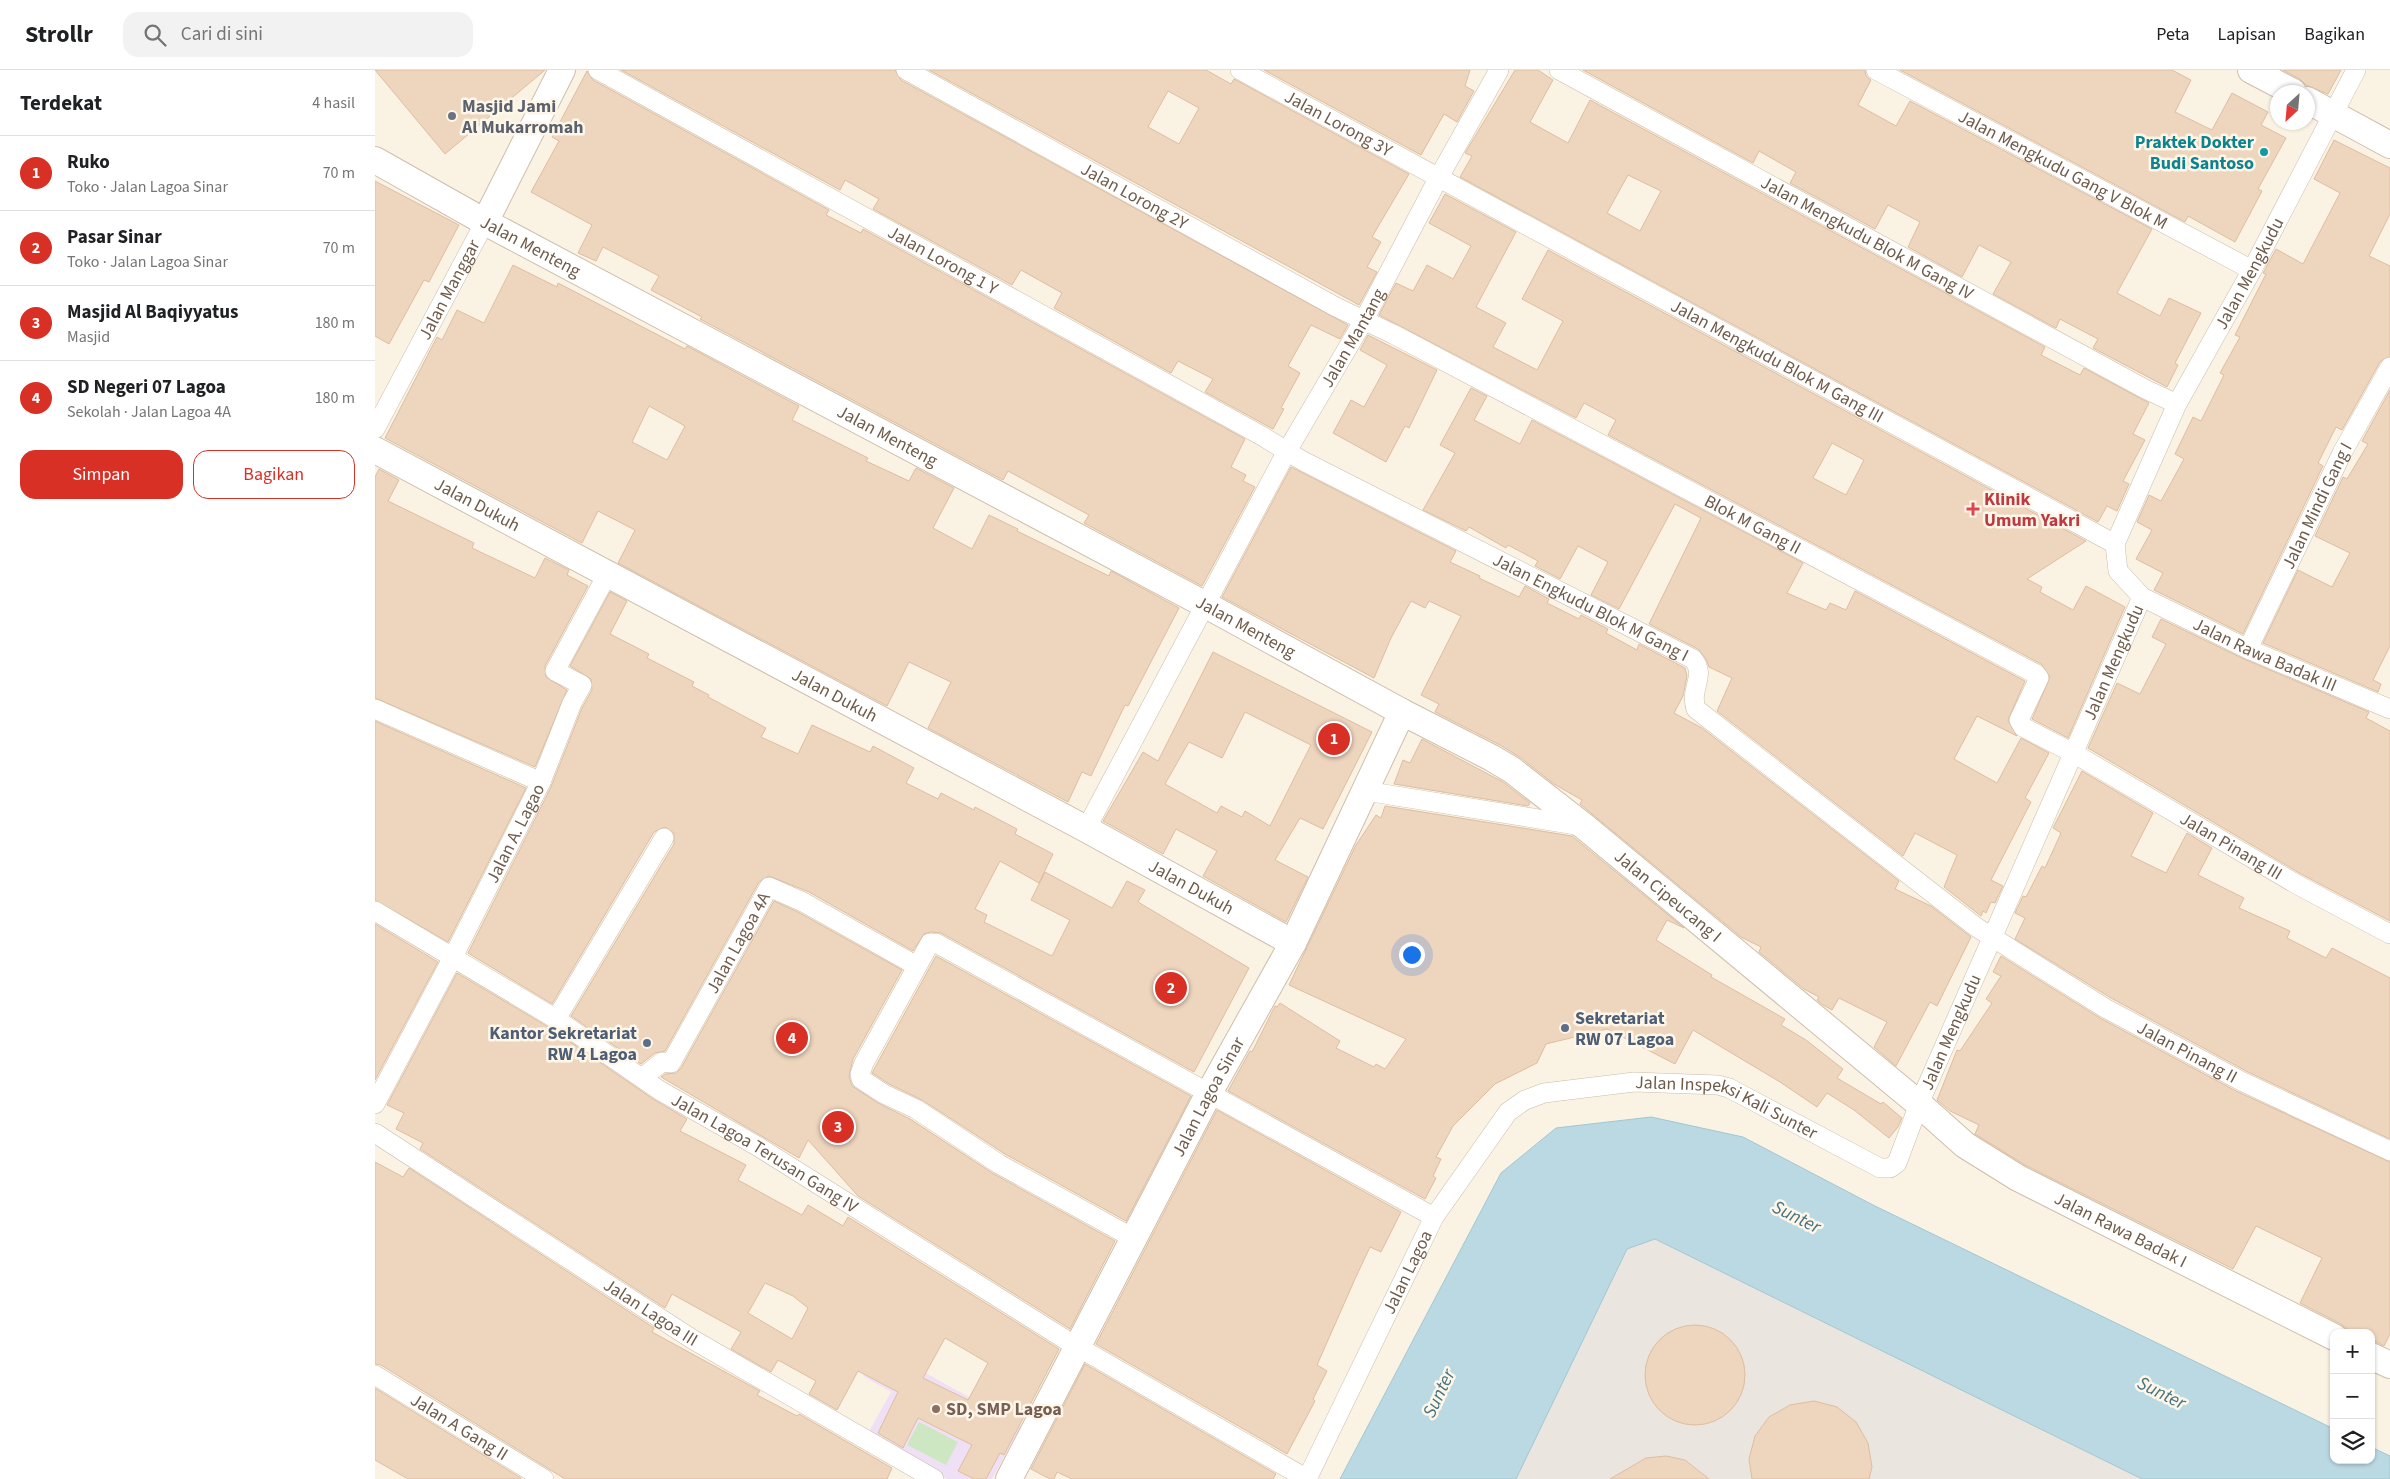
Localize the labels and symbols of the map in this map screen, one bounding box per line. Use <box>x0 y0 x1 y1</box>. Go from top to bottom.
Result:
street label: Jalan Lorong 3Y <box>1280 84 1397 163</box>
north arrow <box>2270 85 2315 130</box>
place label: Masjid Jami Al Mukarromah <box>461 94 584 140</box>
street label: Jalan Mengkudu Gang V Blok M <box>1954 104 2172 236</box>
marker: Masjid Jami Al Mukarromah <box>446 110 458 122</box>
place label: Praktek Dokter Budi Santoso <box>2135 130 2255 176</box>
marker: Praktek Dokter Budi Santoso <box>2258 146 2270 158</box>
street label: Jalan Lorong 2Y <box>1076 157 1193 236</box>
street label: Jalan Mengkudu Blok M Gang IV <box>1756 170 1978 307</box>
street label: Jalan Menteng <box>476 210 585 284</box>
street label: Jalan Mengkudu <box>2209 213 2290 334</box>
street label: Jalan Lorong 1 Y <box>883 220 1003 301</box>
street label: Jalan Manggar <box>413 235 487 344</box>
street label: Jalan Mantang <box>1315 284 1391 392</box>
street label: Jalan Mengkudu Blok M Gang III <box>1666 294 1888 429</box>
street label: Jalan Menteng <box>833 399 942 473</box>
street label: Jalan Mindi Gang I <box>2276 438 2358 573</box>
street label: Jalan Dukuh <box>430 472 524 538</box>
place label: Klinik Umum Yakri <box>1984 487 2080 533</box>
street label: Blok M Gang II <box>1700 489 1805 561</box>
marker: Klinik Umum Yakri <box>1966 502 1980 516</box>
street label: Jalan Engkudu Blok M Gang I <box>1488 547 1693 668</box>
street label: Jalan Menteng <box>1191 590 1300 665</box>
street label: Jalan Mengkudu <box>2077 600 2150 724</box>
street label: Jalan Rawa Badak III <box>2189 612 2341 698</box>
street label: Jalan Dukuh <box>787 662 882 729</box>
pin: 1 <box>1318 720 1350 758</box>
street label: Jalan A. Lagao <box>480 779 551 887</box>
street label: Jalan Pinang III <box>2175 806 2287 886</box>
street label: Jalan Cipeucang I <box>1609 844 1727 948</box>
street label: Jalan Dukuh <box>1144 854 1238 921</box>
street label: Jalan Lagoa 4A <box>700 888 777 998</box>
your location <box>1399 942 1425 968</box>
pin: 2 <box>1155 969 1187 1007</box>
street label: Jalan Mengkudu <box>1915 970 1988 1094</box>
place label: Sekretariat RW 07 Lagoa <box>1575 1006 1674 1052</box>
street label: Jalan Pinang II <box>2132 1015 2242 1090</box>
pin: 4 <box>776 1019 808 1057</box>
place label: Kantor Sekretariat RW 4 Lagoa <box>489 1021 637 1067</box>
marker: Sekretariat RW 07 Lagoa <box>1559 1022 1571 1034</box>
street label: Jalan Lagoa Sinar <box>1166 1032 1251 1161</box>
marker: Kantor Sekretariat RW 4 Lagoa <box>641 1037 653 1049</box>
street label: Jalan Inspeksi Kali Sunter <box>1635 1070 1822 1146</box>
street label: Jalan Lagoa Terusan Gang IV <box>667 1088 863 1220</box>
pin: 3 <box>822 1108 854 1146</box>
street label: Jalan Rawa Badak I <box>2050 1186 2191 1274</box>
water label: Sunter <box>1767 1194 1827 1241</box>
street label: Jalan Lagoa <box>1377 1226 1439 1318</box>
street label: Jalan Lagoa III <box>599 1273 702 1353</box>
water label: Sunter <box>1416 1363 1463 1422</box>
water label: Sunter <box>2132 1370 2192 1417</box>
street label: Jalan A Gang II <box>405 1388 513 1467</box>
place label: SD, SMP Lagoa <box>946 1397 1062 1422</box>
marker: SD, SMP Lagoa <box>930 1403 942 1415</box>

